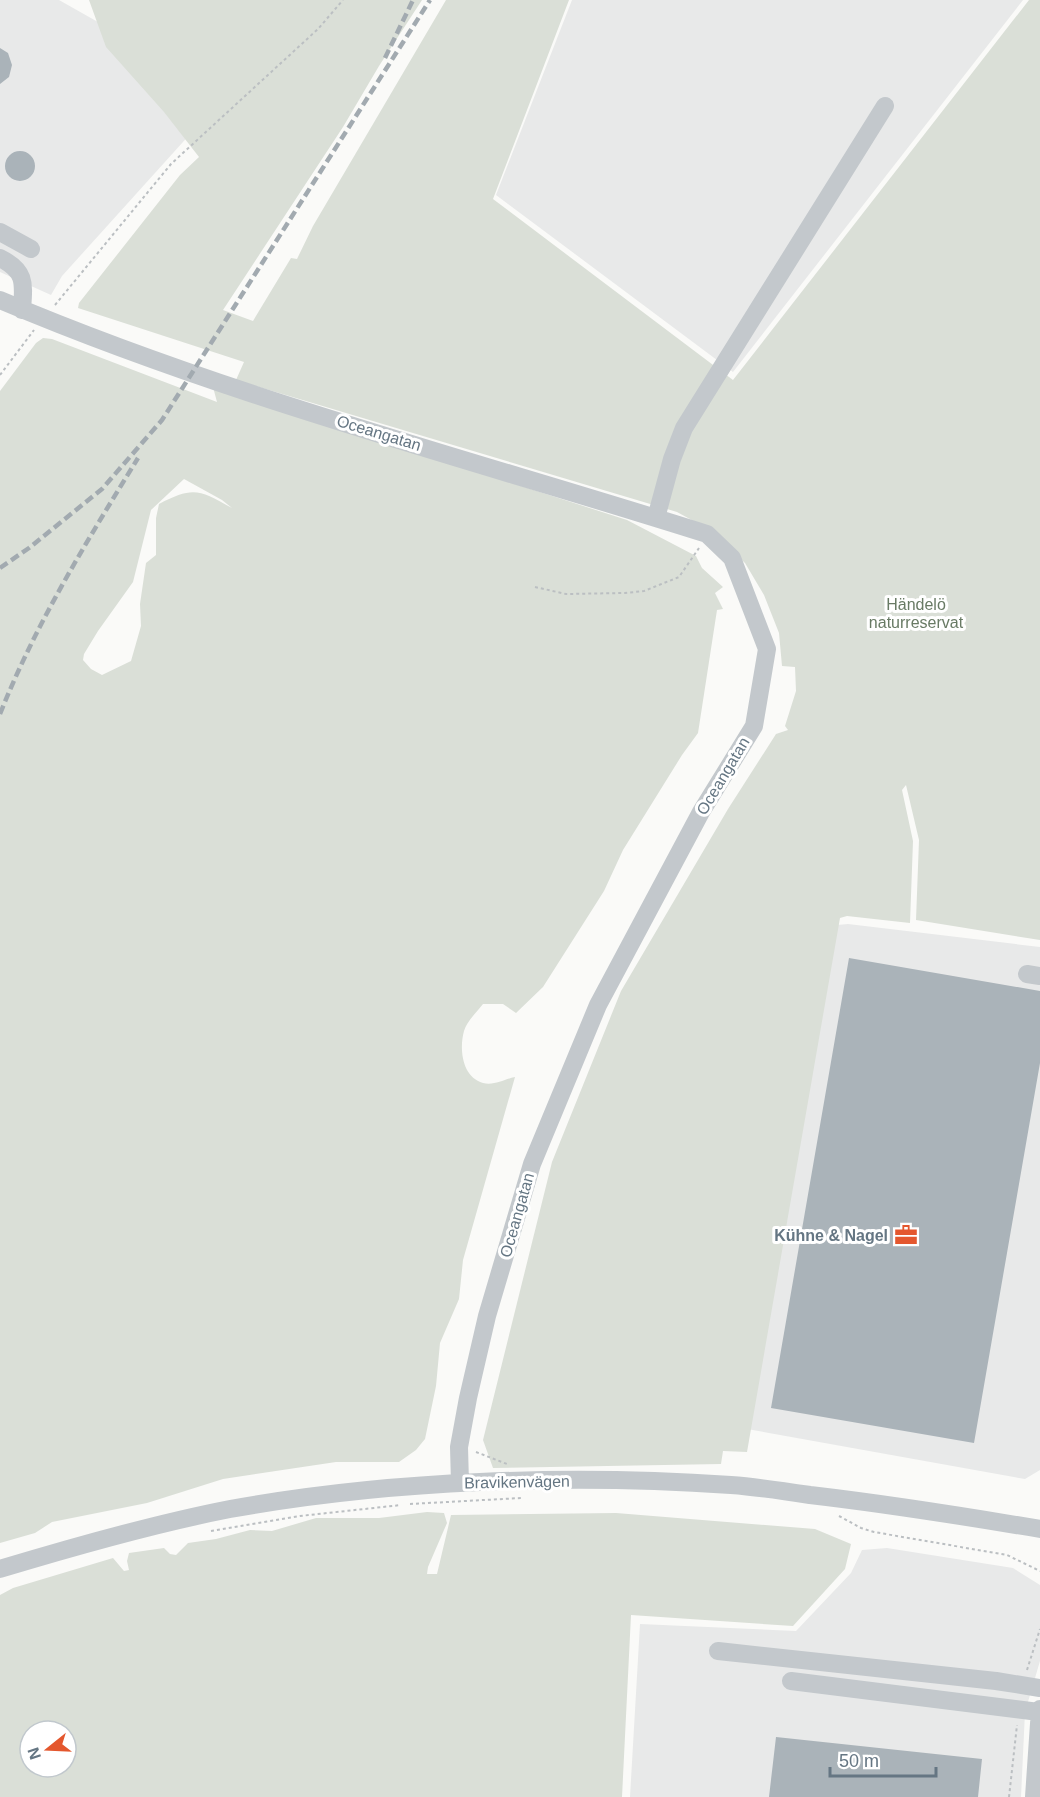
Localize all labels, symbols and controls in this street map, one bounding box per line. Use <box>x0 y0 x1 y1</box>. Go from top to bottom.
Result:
street label: Oceangatan <box>335 412 423 454</box>
park label: Händelö naturreservat <box>869 596 964 631</box>
street label: Oceangatan <box>693 734 753 818</box>
street label: Oceangatan <box>497 1171 537 1259</box>
office icon: Kühne & Nagel <box>893 1222 919 1248</box>
place label: Kühne & Nagel <box>774 1227 888 1244</box>
street label: Bravikenvägen <box>464 1473 570 1491</box>
north arrow <box>18 1719 78 1779</box>
scale bar <box>830 1740 936 1778</box>
text: N <box>24 1745 44 1762</box>
text: 50 m <box>839 1751 879 1771</box>

